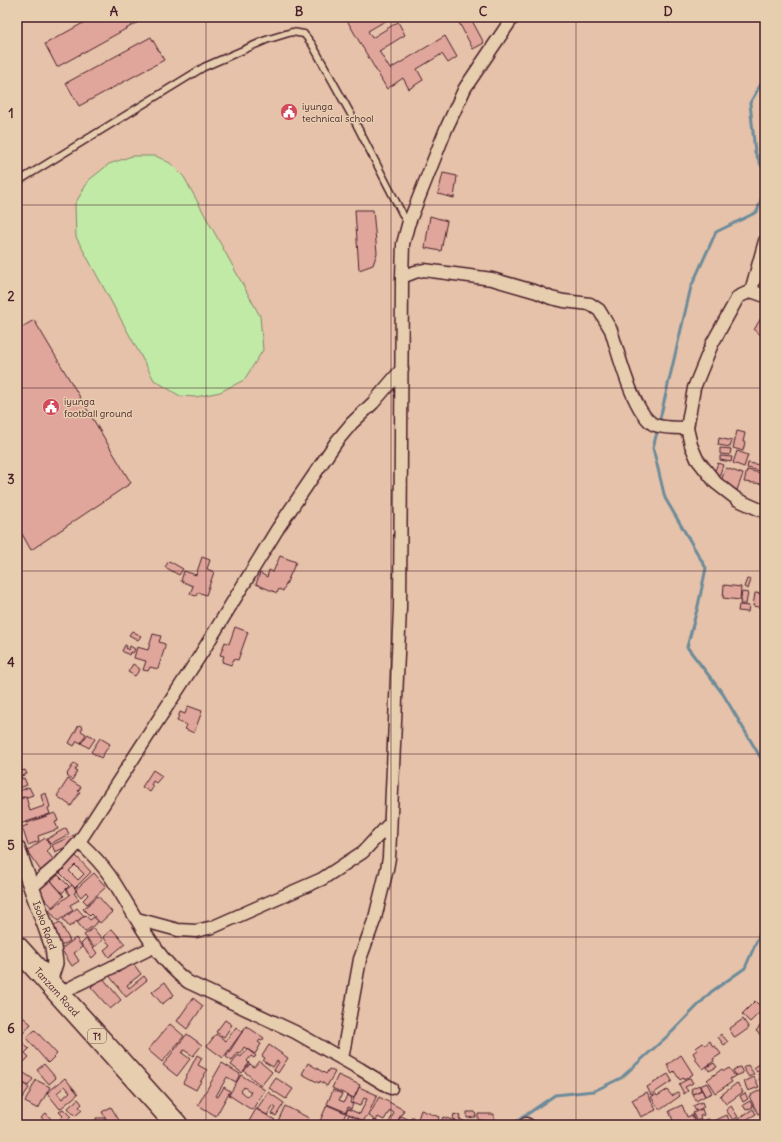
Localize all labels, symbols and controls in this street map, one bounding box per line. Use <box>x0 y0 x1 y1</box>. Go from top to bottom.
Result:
text: A <box>110 3 119 20</box>
text: B <box>295 3 304 20</box>
text: C <box>479 3 488 20</box>
text: D <box>663 3 673 20</box>
place label: iyunga technical school <box>302 100 374 125</box>
public building icon: iyunga technical school <box>279 102 299 122</box>
text: 1 <box>8 105 14 122</box>
text: 2 <box>7 288 15 305</box>
place label: iyunga football ground <box>64 395 133 420</box>
public building icon: iyunga football ground <box>41 397 61 417</box>
text: 3 <box>7 471 15 488</box>
text: 4 <box>7 654 15 671</box>
text: 5 <box>7 837 15 854</box>
street label: Isoko Road <box>30 899 60 951</box>
street label: Tanzam Road <box>32 965 82 1019</box>
text: 6 <box>7 1020 15 1037</box>
road number: T1 <box>88 1029 106 1043</box>

